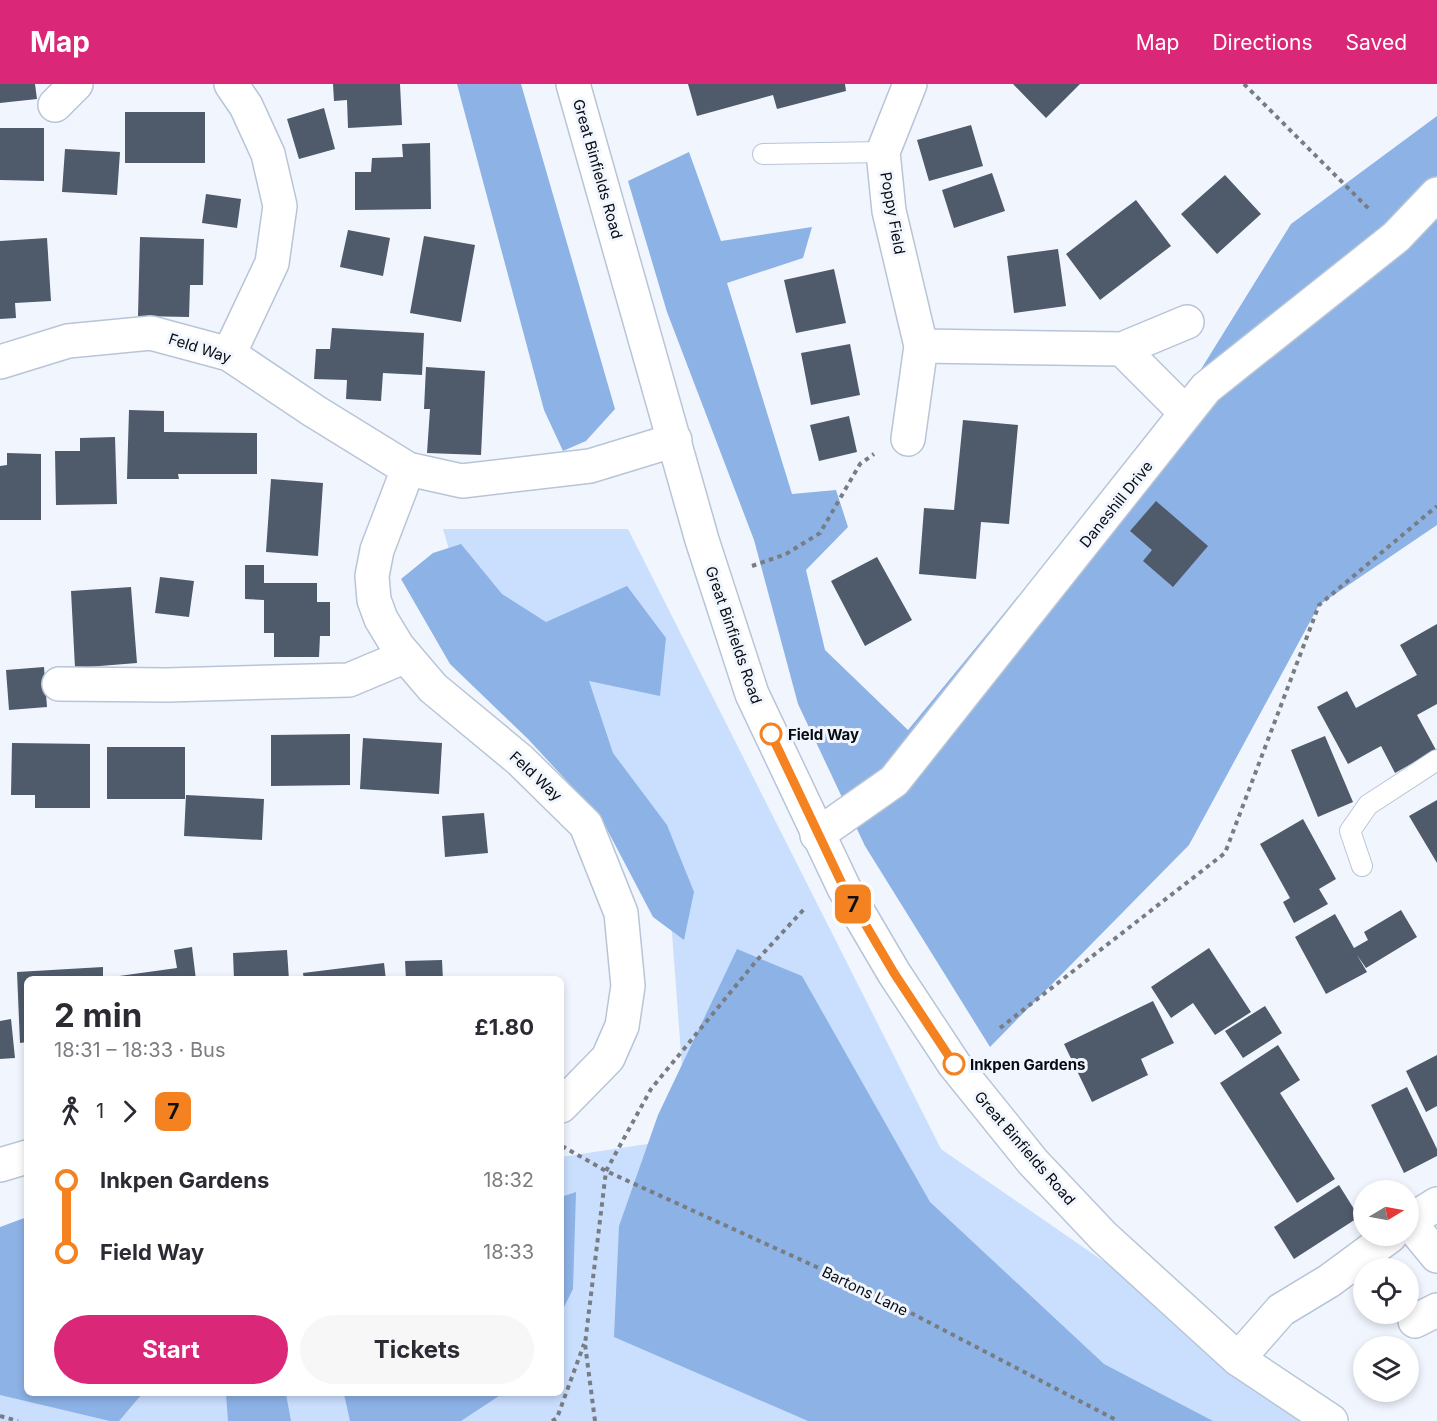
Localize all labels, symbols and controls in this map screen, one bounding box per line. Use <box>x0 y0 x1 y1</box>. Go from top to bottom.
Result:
text: Map <box>30 25 90 59</box>
text: Map <box>1136 30 1179 55</box>
text: Directions <box>1212 30 1313 55</box>
text: Saved <box>1346 30 1407 55</box>
street label: Great Binfields Road <box>569 97 627 241</box>
street label: Poppy Field <box>876 170 910 256</box>
street label: Feld Way <box>166 329 234 367</box>
street label: Daneshill Drive <box>1075 457 1157 551</box>
street label: Great Binfields Road <box>702 564 766 706</box>
marker: Field Way <box>760 723 782 745</box>
place label: Field Way <box>788 725 859 744</box>
street label: Feld Way <box>506 747 567 805</box>
line badge: 7 <box>834 884 872 924</box>
text: 7 <box>847 892 859 917</box>
text: 2 min <box>54 995 142 1035</box>
text: £1.80 <box>475 1014 534 1040</box>
text: 18:31 – 18:33 · Bus <box>54 1038 225 1062</box>
marker: Inkpen Gardens <box>943 1053 965 1075</box>
place label: Inkpen Gardens <box>970 1055 1085 1074</box>
street label: Great Binfields Road <box>970 1087 1080 1209</box>
icon: walk <box>54 1095 87 1128</box>
icon: forward <box>113 1095 146 1128</box>
text: 1 <box>96 1099 104 1123</box>
text: 7 <box>167 1099 179 1124</box>
text: Inkpen Gardens <box>100 1167 269 1193</box>
text: 18:32 <box>483 1168 534 1192</box>
north arrow <box>1353 1180 1419 1246</box>
map controls <box>1353 1180 1419 1402</box>
text: Field Way <box>100 1239 204 1265</box>
text: 18:33 <box>483 1240 534 1264</box>
button: locate <box>1353 1258 1419 1324</box>
street label: Bartons Lane <box>819 1262 911 1320</box>
button: Start <box>54 1315 288 1384</box>
button: Tickets <box>300 1315 534 1384</box>
button: layers <box>1353 1336 1419 1402</box>

